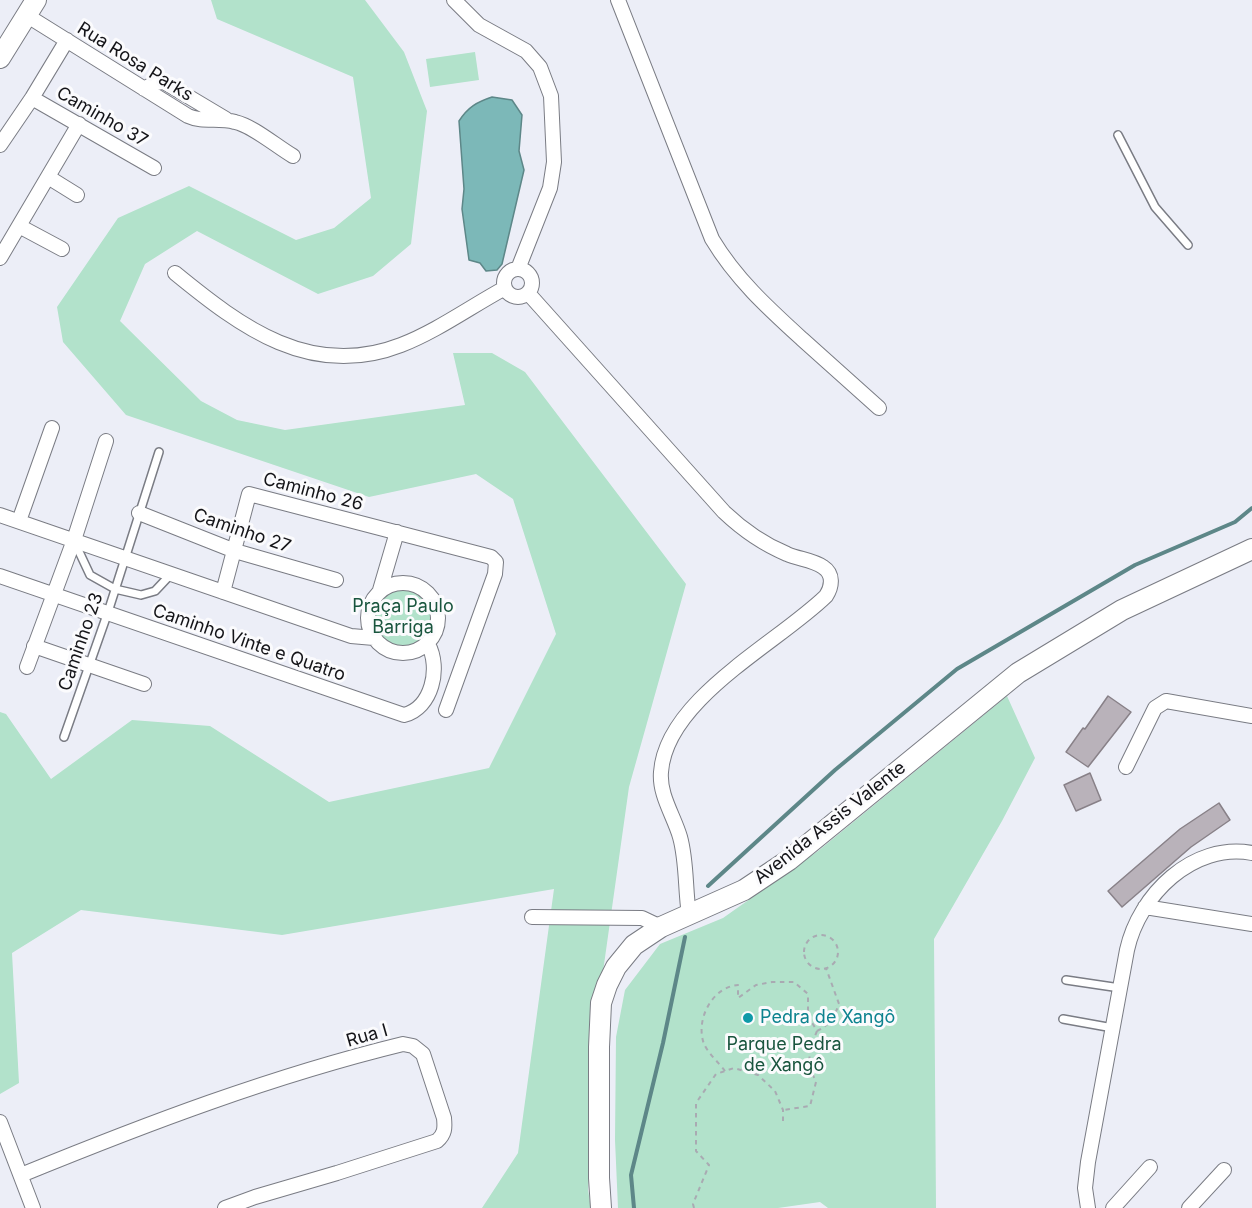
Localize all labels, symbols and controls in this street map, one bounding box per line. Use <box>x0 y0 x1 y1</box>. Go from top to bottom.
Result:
street label: Rua Rosa Parks <box>73 18 197 106</box>
street label: Caminho 37 <box>53 82 151 152</box>
street label: Caminho 26 <box>261 468 365 516</box>
street label: Caminho 27 <box>190 504 294 558</box>
street label: Caminho 23 <box>54 590 108 694</box>
park label: Praça Paulo Barriga <box>352 596 454 638</box>
street label: Caminho Vinte e Quatro <box>150 600 348 686</box>
street label: Avenida Assis Valente <box>750 757 910 889</box>
place label: Pedra de Xangô <box>760 1007 895 1029</box>
marker: Pedra de Xangô <box>741 1011 755 1025</box>
street label: Rua I <box>344 1020 390 1052</box>
park label: Parque Pedra de Xangô <box>726 1034 842 1076</box>

